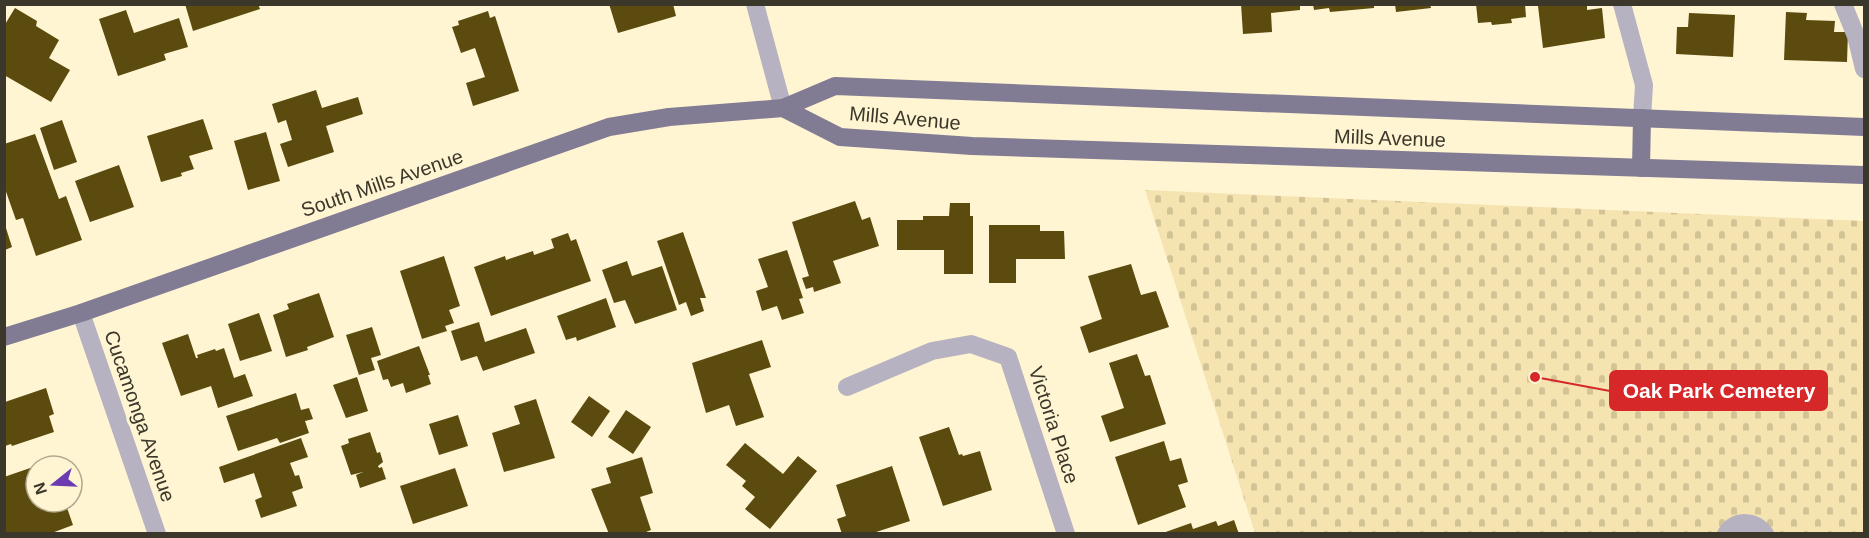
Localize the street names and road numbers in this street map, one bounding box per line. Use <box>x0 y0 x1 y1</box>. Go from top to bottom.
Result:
street label: Mills Avenue <box>848 102 962 134</box>
street label: Mills Avenue <box>1334 125 1446 151</box>
street label: South Mills Avenue <box>298 145 466 221</box>
street label: Cucamonga Avenue <box>100 327 180 505</box>
street label: Victoria Place <box>1025 364 1083 486</box>

